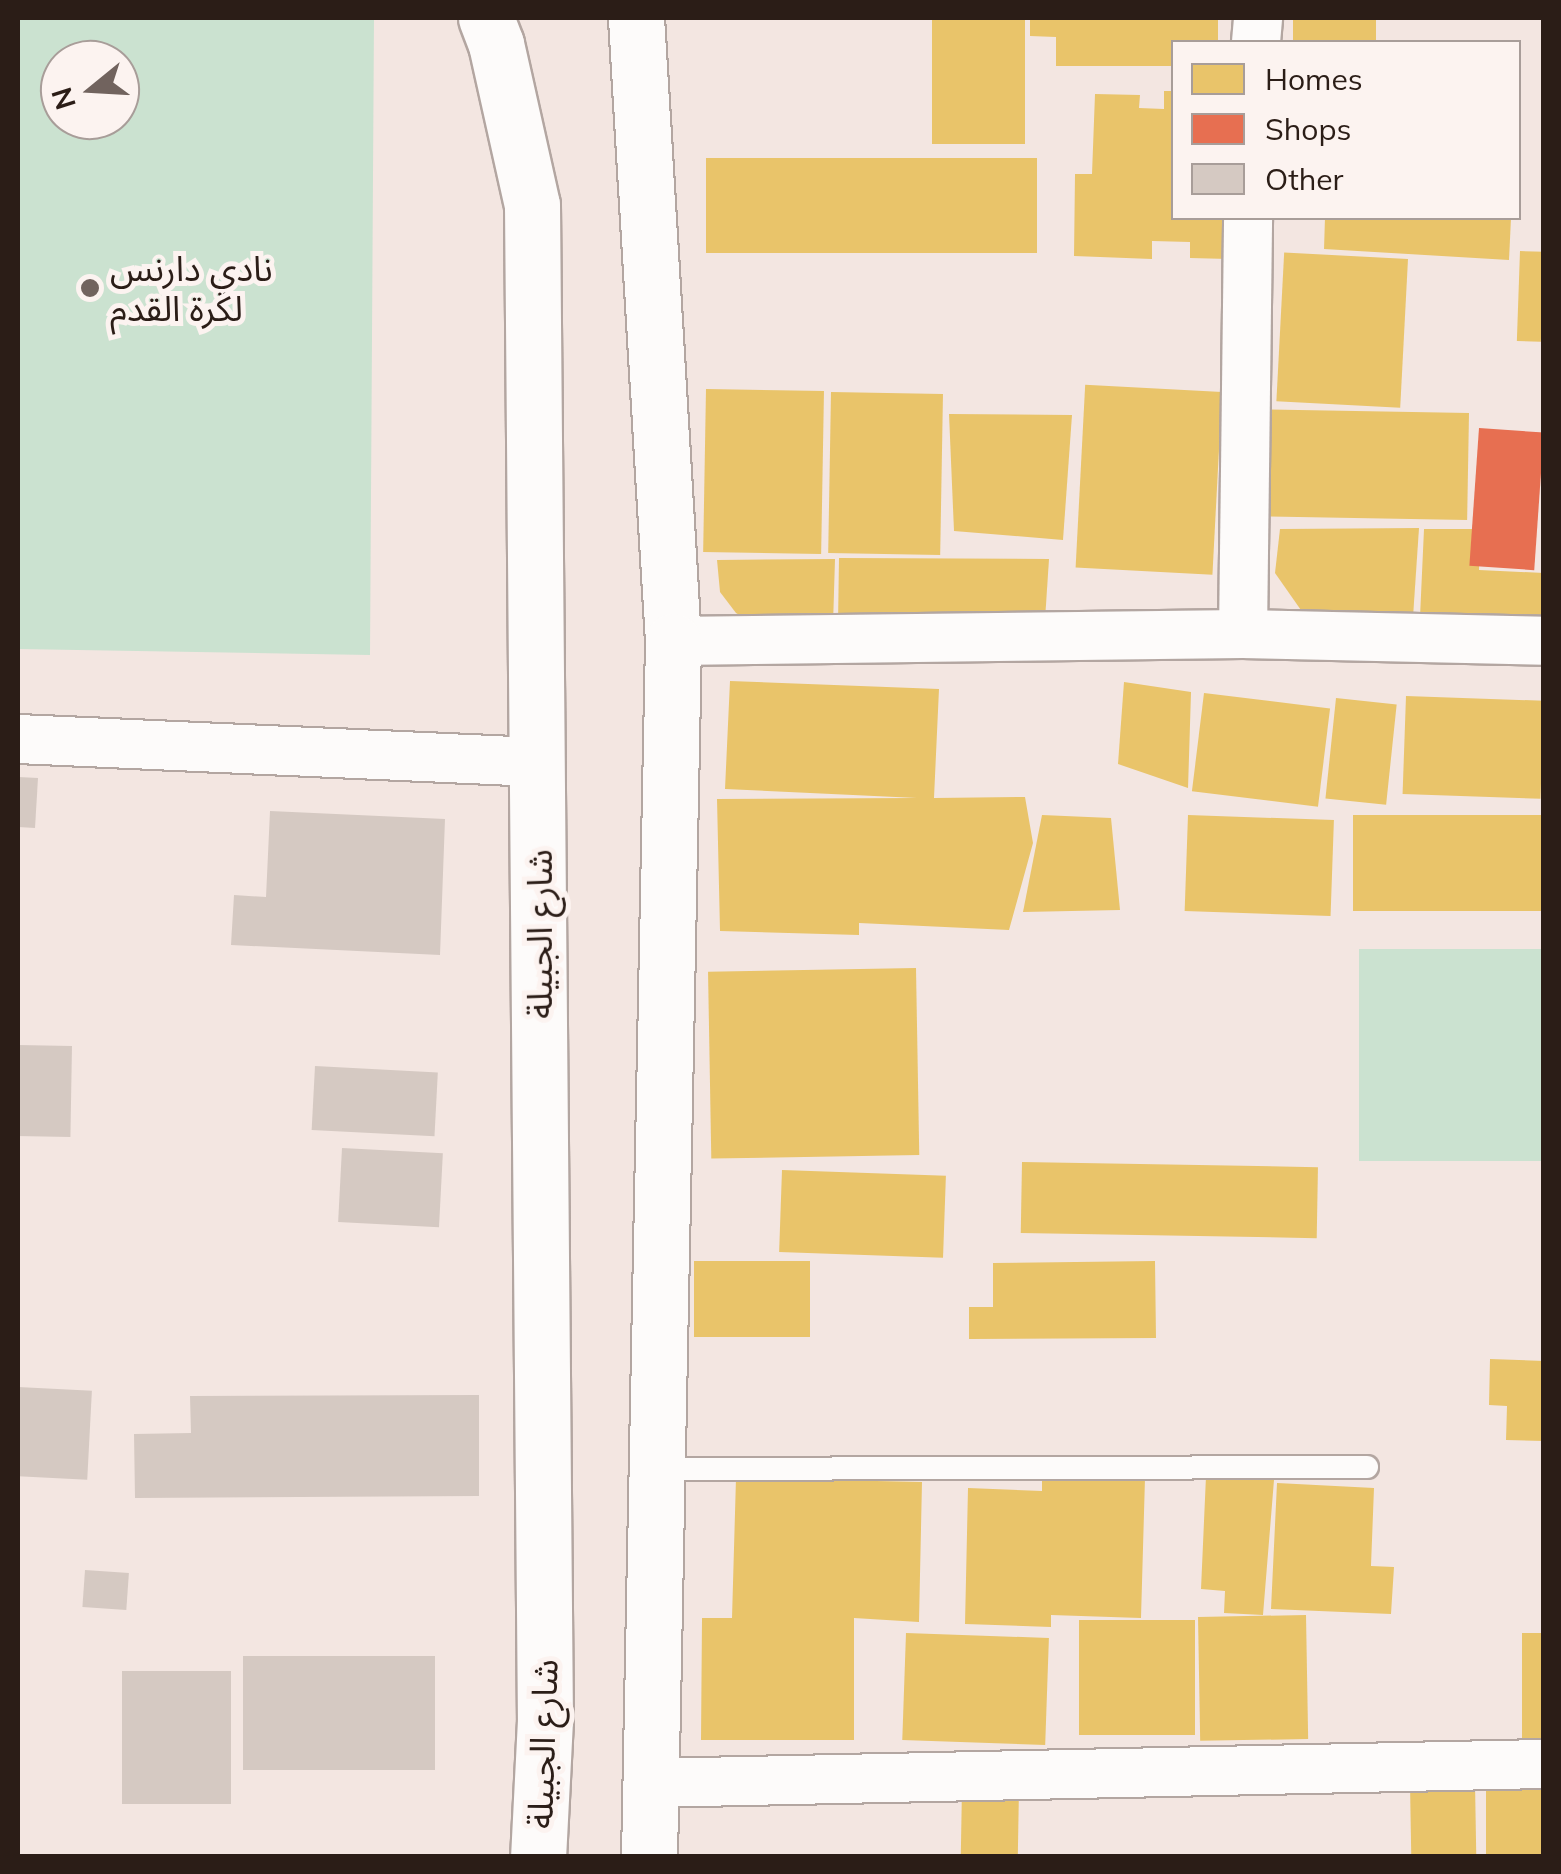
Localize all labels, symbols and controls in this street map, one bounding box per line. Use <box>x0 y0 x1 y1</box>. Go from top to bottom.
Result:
north arrow <box>40 40 140 140</box>
legend <box>1171 40 1521 220</box>
text: Homes <box>1265 60 1363 98</box>
text: N <box>43 83 83 114</box>
text: Shops <box>1265 110 1351 148</box>
text: Other <box>1265 160 1343 198</box>
place label: نادي دارنس لكرة القدم <box>110 247 273 329</box>
marker: نادي دارنس لكرة القدم <box>79 277 101 299</box>
street label: شارع الجبيلة <box>518 849 560 1019</box>
street label: شارع الجبيلة <box>518 1658 566 1830</box>

